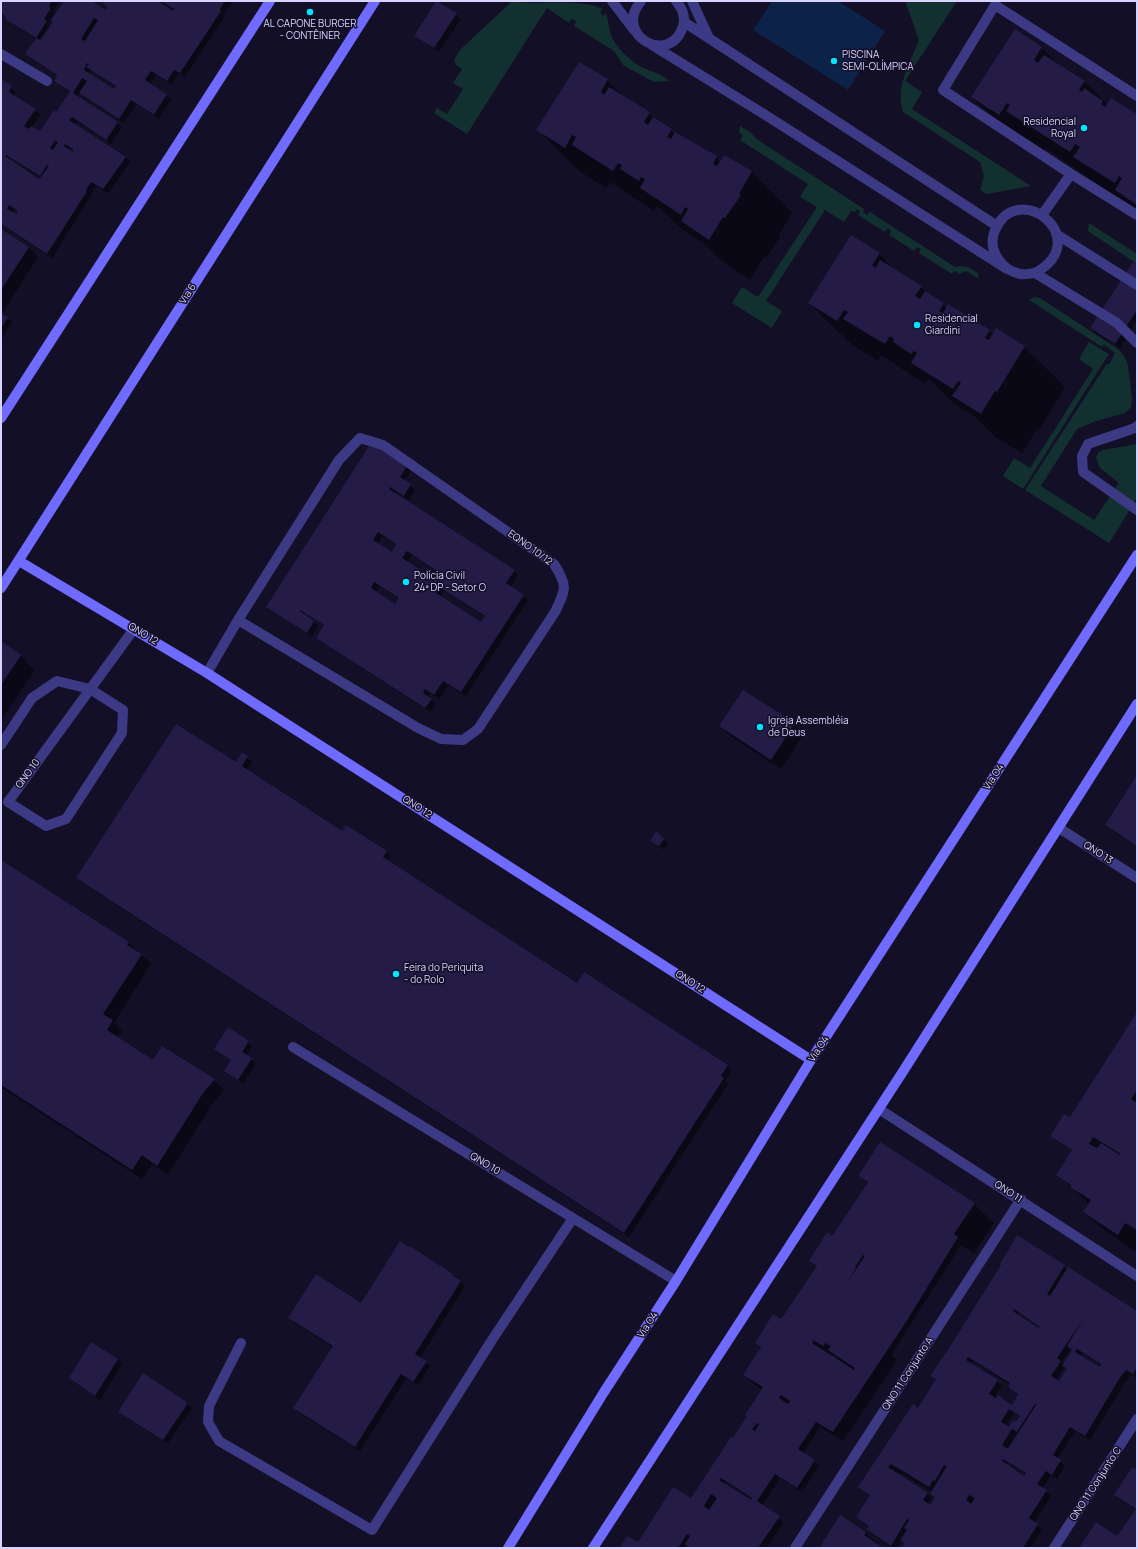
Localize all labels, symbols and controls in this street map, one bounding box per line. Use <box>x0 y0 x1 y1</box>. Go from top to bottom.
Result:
marker: AL CAPONE BURGER - CONTÊINER <box>305 7 315 17</box>
place label: AL CAPONE BURGER - CONTÊINER <box>263 18 357 42</box>
place label: PISCINA SEMI-OLÍMPICA <box>842 49 914 72</box>
marker: PISCINA SEMI-OLÍMPICA <box>829 56 839 66</box>
place label: Residencial Royal <box>1023 116 1076 140</box>
marker: Residencial Royal <box>1079 123 1089 133</box>
street label: Via 6 <box>177 282 199 306</box>
place label: Residencial Giardini <box>925 313 978 336</box>
marker: Residencial Giardini <box>912 320 922 330</box>
street label: EQNO 10/12 <box>505 528 555 568</box>
place label: Polícia Civil 24ª DP - Setor O <box>414 570 486 594</box>
marker: Polícia Civil 24ª DP - Setor O <box>401 577 411 587</box>
street label: QNO 12 <box>126 620 160 648</box>
place label: Igreja Assembléia de Deus <box>768 715 849 738</box>
marker: Igreja Assembléia de Deus <box>755 722 765 732</box>
street label: QNO 10 <box>13 757 43 791</box>
street label: Via O4 <box>981 762 1007 792</box>
street label: QNO 12 <box>400 793 434 821</box>
street label: QNO 13 <box>1081 839 1115 867</box>
place label: Feira do Periquita - do Rolo <box>404 962 483 986</box>
street label: QNO 12 <box>673 968 707 996</box>
marker: Feira do Periquita - do Rolo <box>391 969 401 979</box>
street label: Via O4 <box>806 1034 832 1064</box>
street label: QNO 10 <box>468 1150 502 1178</box>
street label: QNO 11 <box>992 1178 1024 1206</box>
street label: Via O4 <box>635 1310 661 1340</box>
street label: QNO 11 Conjunto A <box>880 1335 936 1413</box>
street label: QNO 11 Conjunto C <box>1068 1445 1124 1523</box>

